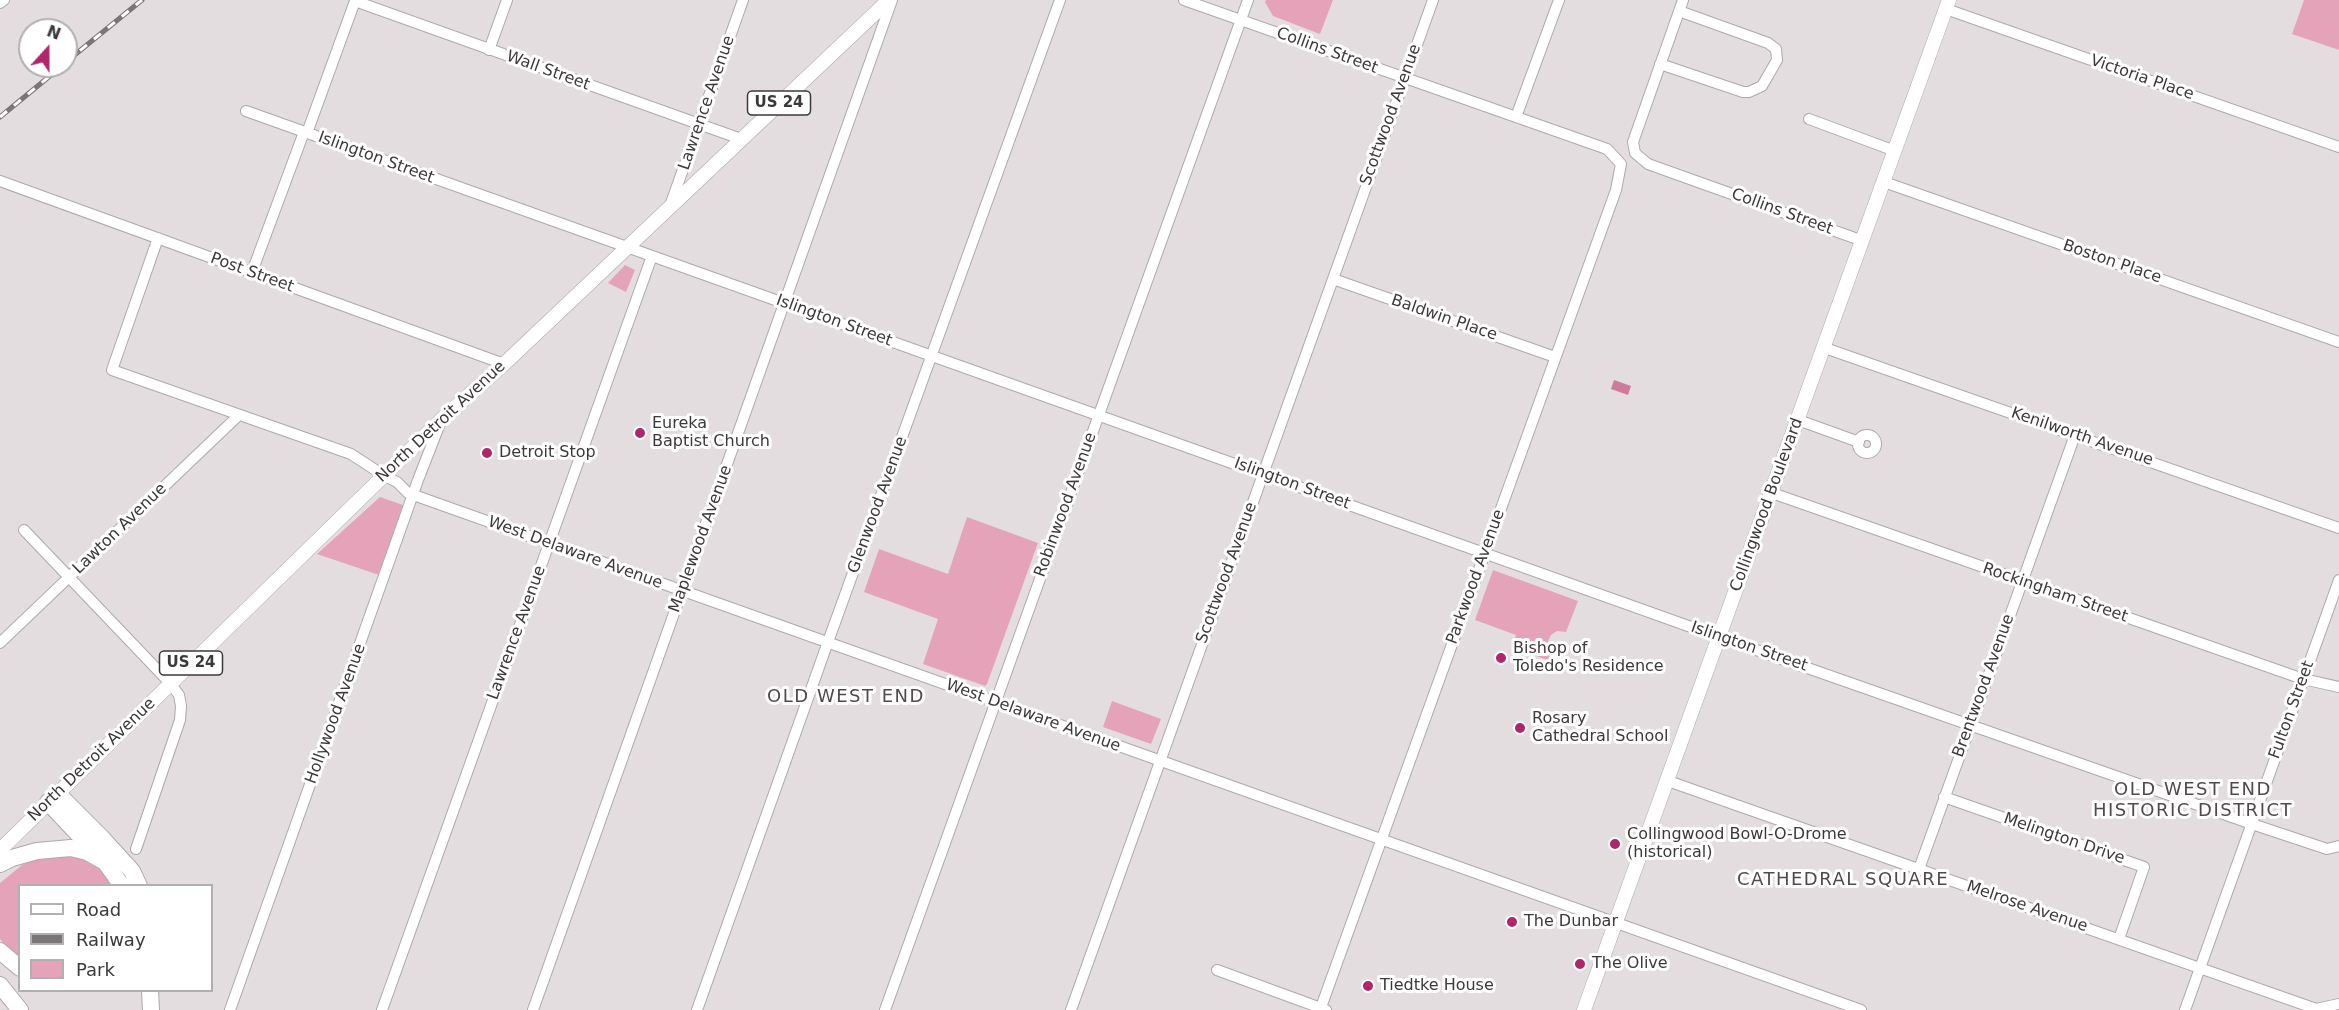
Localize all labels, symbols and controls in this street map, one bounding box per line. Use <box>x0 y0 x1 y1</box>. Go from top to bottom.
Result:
north arrow <box>18 18 78 78</box>
text: N <box>44 21 64 44</box>
street label: Collins Street <box>1274 24 1380 78</box>
street label: Lawrence Avenue <box>675 33 739 173</box>
street label: Scottwood Avenue <box>1357 42 1425 188</box>
street label: Wall Street <box>504 47 592 95</box>
street label: Victoria Place <box>2088 51 2196 105</box>
road number: US 24 <box>748 91 810 115</box>
street label: Islington Street <box>315 128 437 188</box>
street label: Collins Street <box>1729 185 1835 239</box>
street label: Boston Place <box>2060 236 2164 288</box>
street label: Post Street <box>208 249 296 297</box>
street label: Islington Street <box>773 291 895 351</box>
street label: Baldwin Place <box>1389 291 1499 345</box>
street label: North Detroit Avenue <box>372 357 510 487</box>
street label: Kenilworth Avenue <box>2008 404 2156 470</box>
place label: Eureka Baptist Church <box>652 414 770 452</box>
street label: Collingwood Boulevard <box>1727 416 1807 594</box>
marker: Eureka Baptist Church <box>633 426 647 440</box>
street label: Robinwood Avenue <box>1031 430 1101 580</box>
street label: Glenwood Avenue <box>844 434 912 576</box>
place label: Detroit Stop <box>499 443 596 463</box>
marker: Detroit Stop <box>480 446 494 460</box>
street label: Islington Street <box>1231 454 1353 514</box>
street label: Maplewood Avenue <box>665 463 737 615</box>
street label: Lawton Avenue <box>69 480 171 578</box>
street label: Scottwood Avenue <box>1193 500 1261 646</box>
street label: Parkwood Avenue <box>1443 507 1509 647</box>
street label: West Delaware Avenue <box>485 512 665 594</box>
street label: Rockingham Street <box>1980 559 2130 627</box>
street label: Lawrence Avenue <box>484 563 550 703</box>
street label: Brentwood Avenue <box>1949 612 2019 760</box>
street label: Islington Street <box>1688 618 1810 676</box>
place label: Bishop of Toledo's Residence <box>1513 639 1664 677</box>
street label: Hollywood Avenue <box>302 641 370 787</box>
road number: US 24 <box>160 651 222 675</box>
marker: Bishop of Toledo's Residence <box>1494 651 1508 665</box>
street label: Fulton Street <box>2265 658 2319 762</box>
street label: West Delaware Avenue <box>943 675 1123 757</box>
district label: OLD WEST END <box>767 686 925 708</box>
street label: North Detroit Avenue <box>24 694 160 826</box>
place label: Rosary Cathedral School <box>1532 709 1668 747</box>
marker: Rosary Cathedral School <box>1513 721 1527 735</box>
district label: OLD WEST END HISTORIC DISTRICT <box>2093 779 2293 822</box>
street label: Melington Drive <box>2001 809 2127 869</box>
place label: Collingwood Bowl-O-Drome (historical) <box>1627 825 1847 863</box>
marker: Collingwood Bowl-O-Drome (historical) <box>1608 837 1622 851</box>
district label: CATHEDRAL SQUARE <box>1737 869 1949 891</box>
street label: Melrose Avenue <box>1964 877 2090 937</box>
legend <box>18 884 213 992</box>
text: Road <box>76 899 121 920</box>
place label: The Dunbar <box>1524 912 1618 932</box>
marker: The Dunbar <box>1505 915 1519 929</box>
text: Railway <box>76 929 146 950</box>
place label: The Olive <box>1592 954 1668 974</box>
marker: The Olive <box>1573 957 1587 971</box>
text: Park <box>76 959 115 980</box>
place label: Tiedtke House <box>1380 976 1494 996</box>
marker: Tiedtke House <box>1361 979 1375 993</box>

